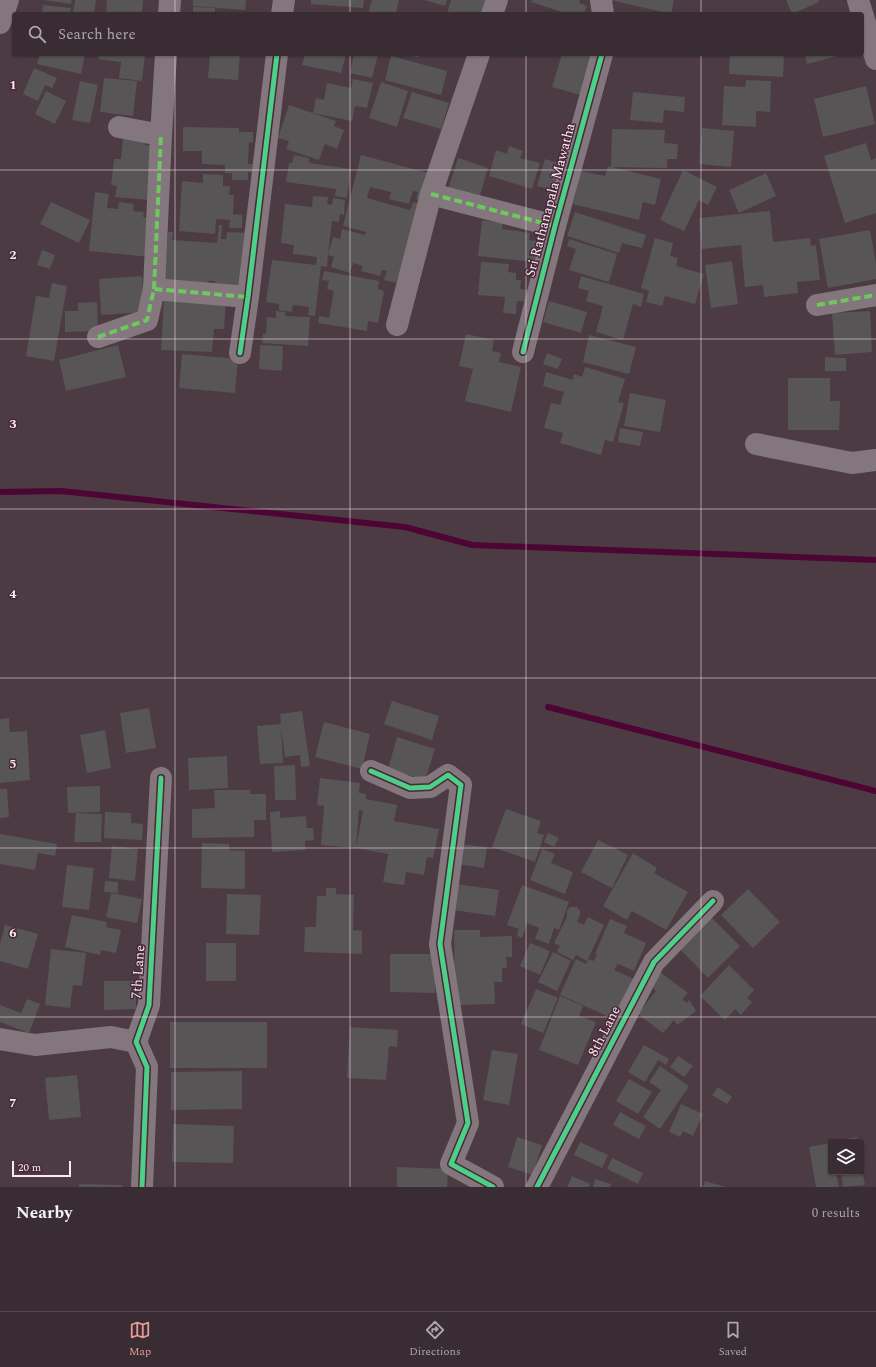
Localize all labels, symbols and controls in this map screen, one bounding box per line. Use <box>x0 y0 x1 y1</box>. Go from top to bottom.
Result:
search box <box>12 12 864 56</box>
icon: search <box>26 23 48 45</box>
text: Search here <box>58 23 136 46</box>
text: 1 <box>9 75 17 95</box>
street label: Sri Rathanapala Mawatha <box>519 120 581 279</box>
text: 2 <box>9 245 17 265</box>
text: 3 <box>9 414 17 434</box>
text: 4 <box>9 584 17 604</box>
text: 5 <box>9 754 17 774</box>
text: 6 <box>9 923 17 943</box>
street label: 7th Lane <box>126 944 150 1000</box>
street label: 8th Lane <box>582 1002 626 1060</box>
text: 7 <box>9 1093 17 1113</box>
map controls <box>828 1139 864 1175</box>
button: layers <box>828 1139 864 1175</box>
scale bar <box>12 1159 71 1178</box>
text: 20 m <box>18 1159 41 1176</box>
text: Nearby <box>16 1200 72 1226</box>
text: 0 results <box>812 1203 860 1223</box>
tab: Map <box>129 1319 151 1360</box>
tab: Directions <box>409 1319 461 1360</box>
tab: Saved <box>719 1319 747 1360</box>

